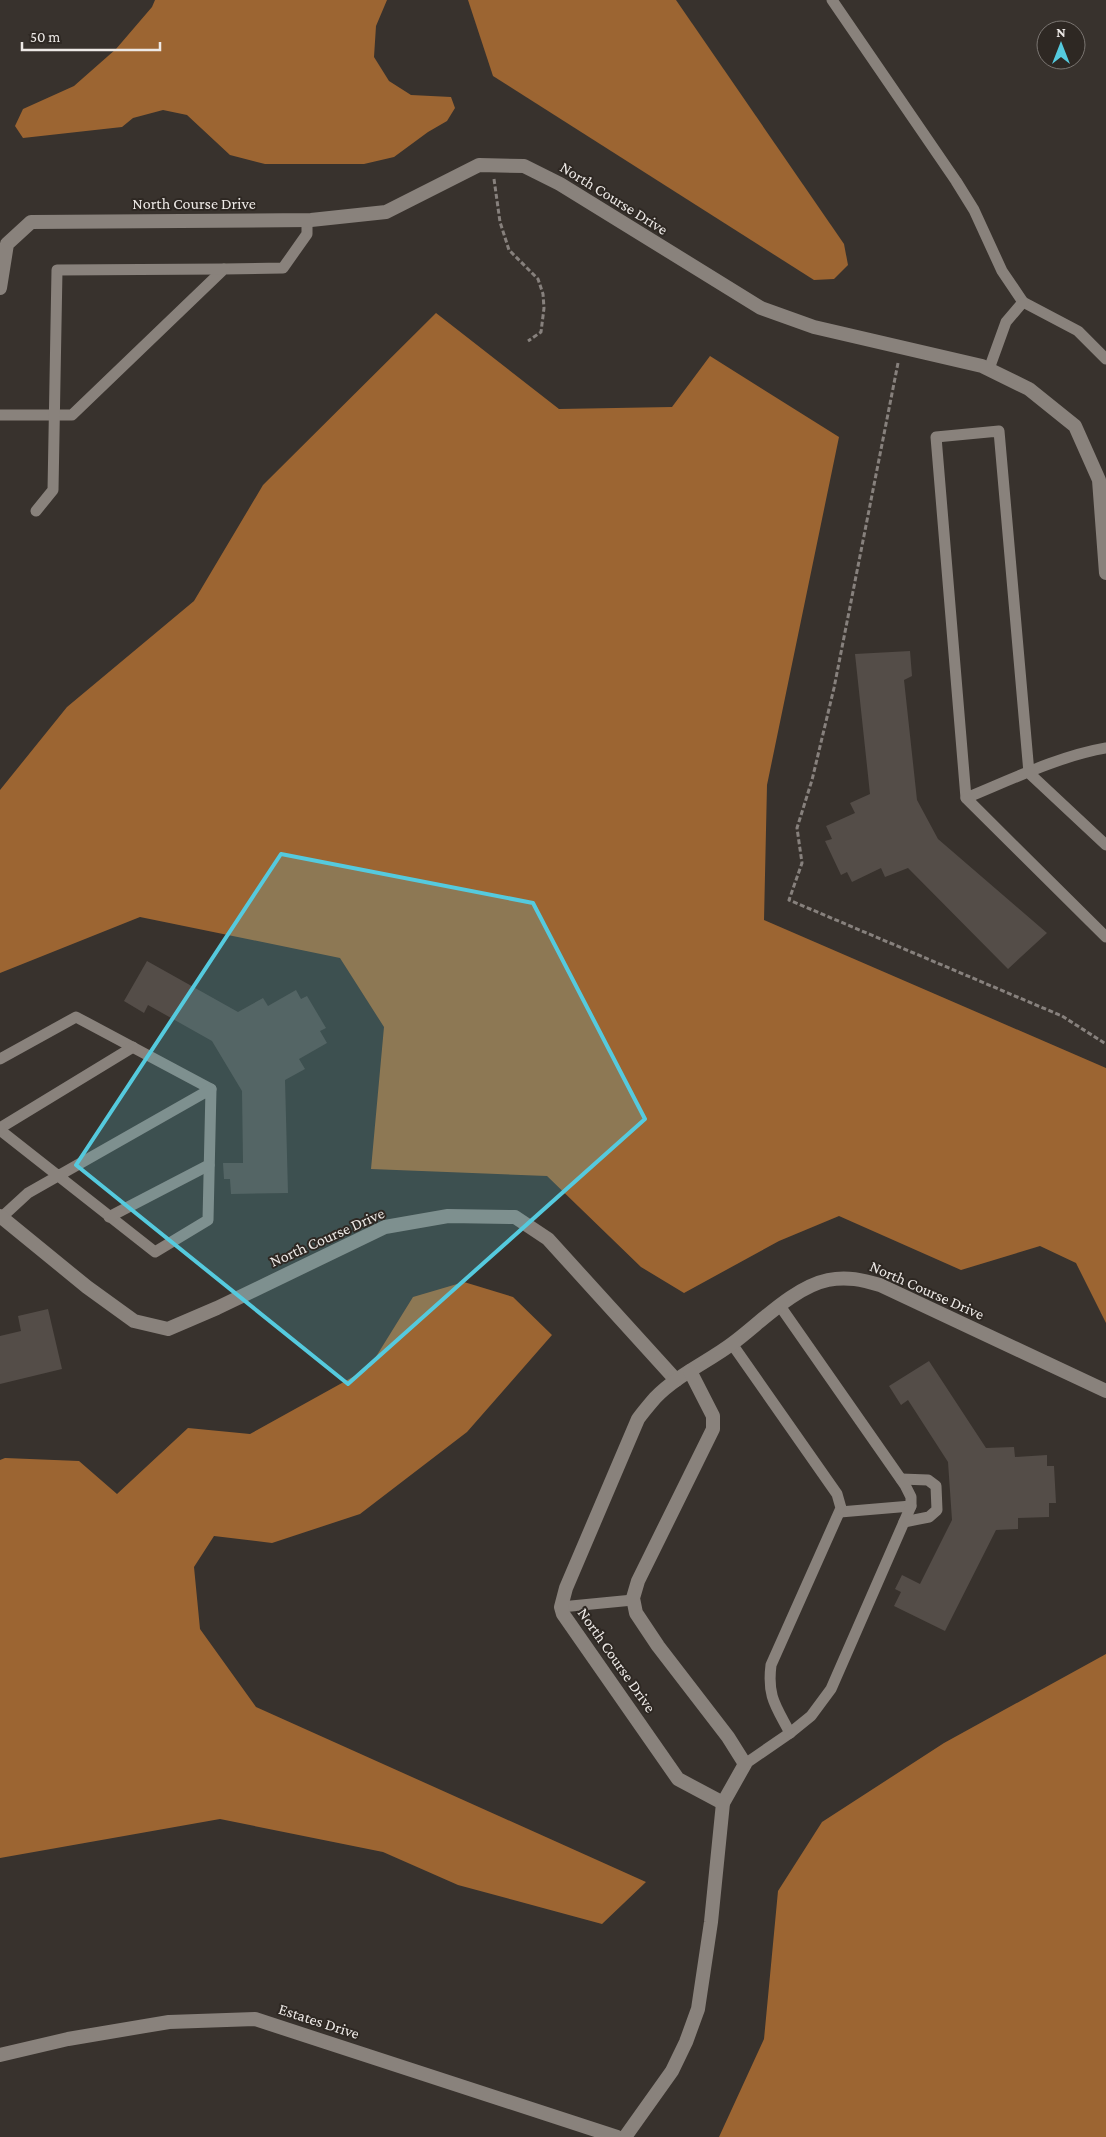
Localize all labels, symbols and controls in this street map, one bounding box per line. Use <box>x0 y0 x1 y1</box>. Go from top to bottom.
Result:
scale bar <box>22 20 160 52</box>
north arrow <box>1036 20 1086 70</box>
text: N <box>1056 24 1066 40</box>
text: 50 m <box>30 29 60 45</box>
street label: North Course Drive <box>557 158 671 238</box>
street label: North Course Drive <box>132 195 256 212</box>
street label: North Course Drive <box>267 1204 387 1270</box>
street label: North Course Drive <box>867 1257 987 1323</box>
street label: North Course Drive <box>575 1605 659 1715</box>
street label: Estates Drive <box>276 2000 362 2042</box>

